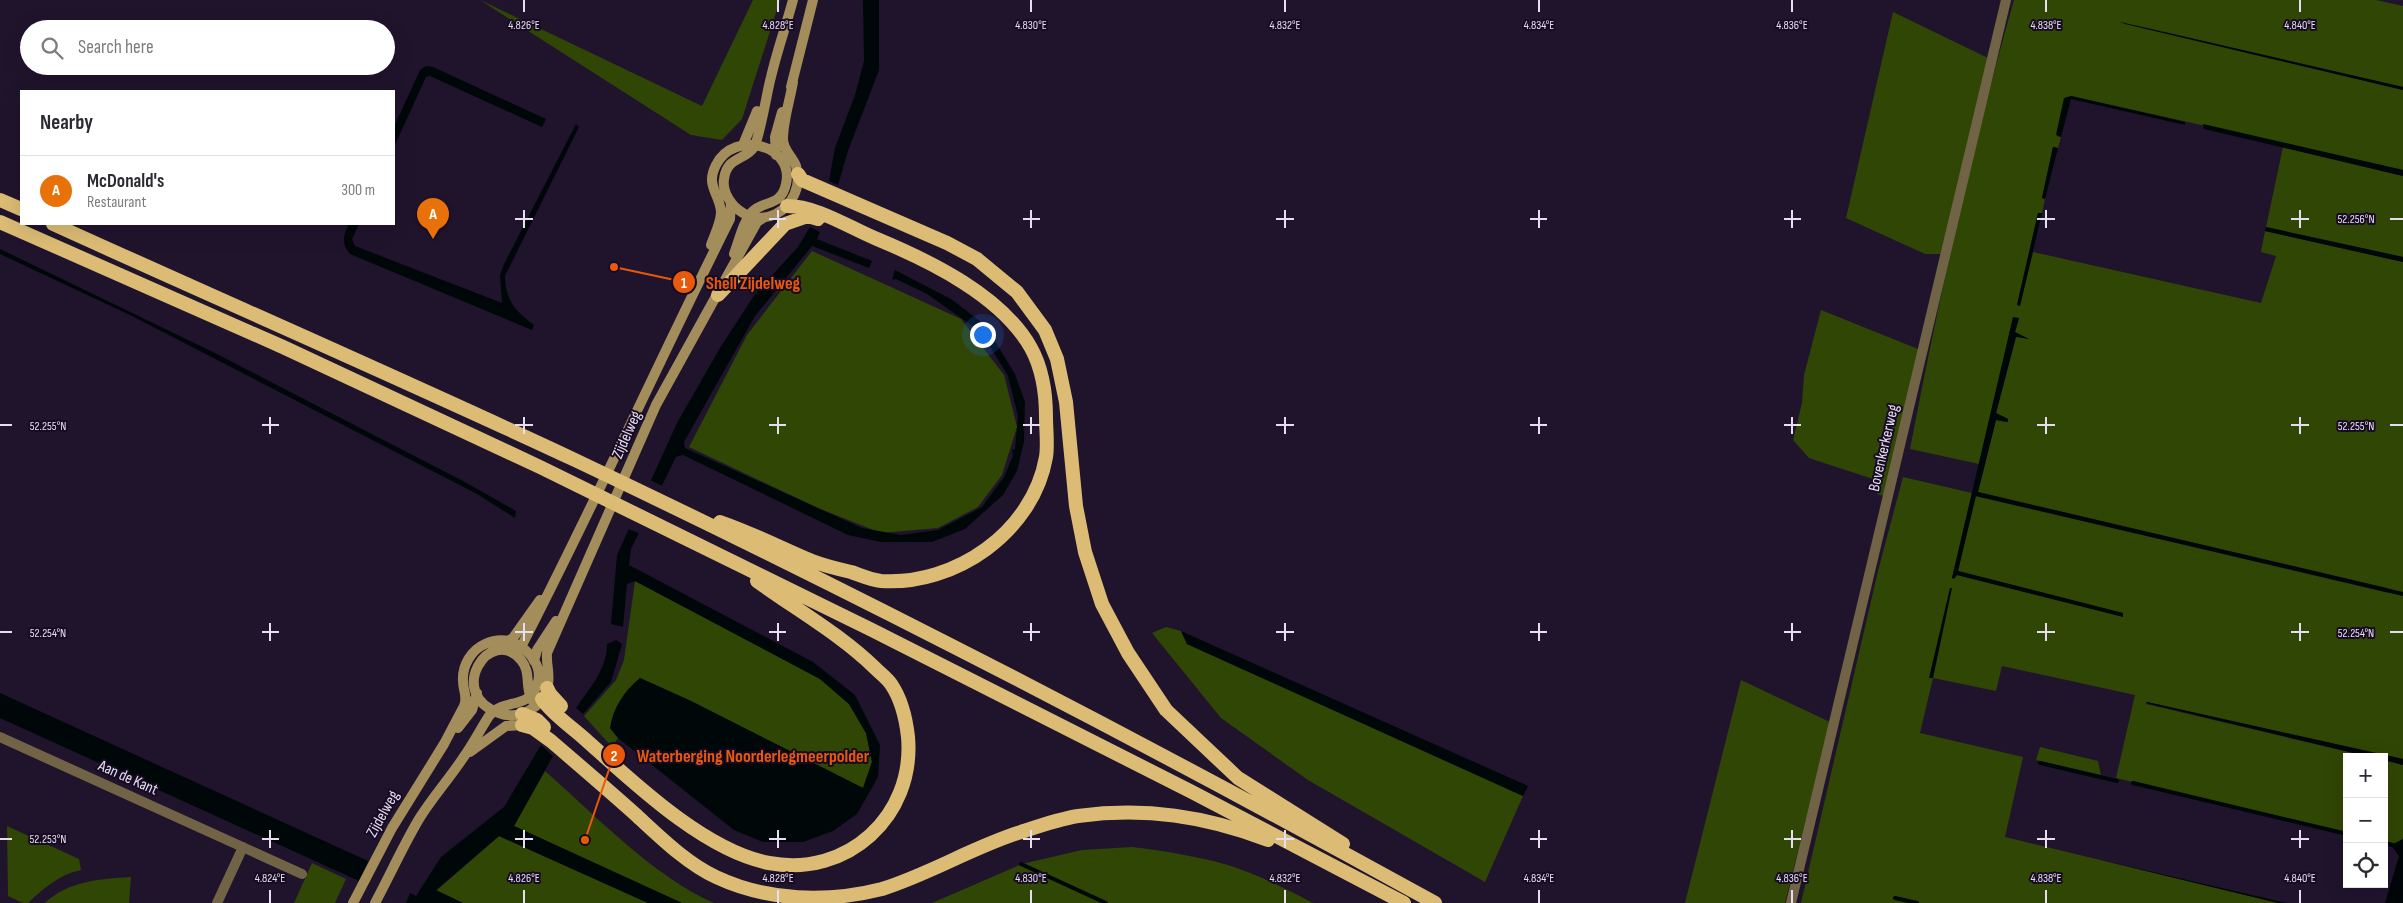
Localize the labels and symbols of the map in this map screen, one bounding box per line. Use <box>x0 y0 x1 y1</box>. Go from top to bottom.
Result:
text: 4.826°E <box>508 18 540 33</box>
text: 4.828°E <box>762 18 794 33</box>
text: 4.830°E <box>1015 18 1047 33</box>
text: 4.832°E <box>1270 18 1301 33</box>
text: 4.834°E <box>1524 18 1554 33</box>
text: 4.836°E <box>1776 18 1808 33</box>
text: 4.838°E <box>2030 18 2062 33</box>
text: 4.840°E <box>2284 18 2316 33</box>
pin: A <box>417 198 449 239</box>
text: 52.256°N <box>2337 212 2375 227</box>
callout: Shell Zijdelweg <box>671 266 810 299</box>
text: Shell Zijdelweg <box>706 273 801 294</box>
text: 1 <box>681 274 687 293</box>
your location <box>970 322 996 348</box>
street label: Bovenkerkerweg <box>1865 403 1903 493</box>
street label: Zijdelweg <box>608 408 646 462</box>
text: 52.255°N <box>30 419 66 434</box>
text: 52.255°N <box>2338 419 2374 434</box>
text: 52.254°N <box>30 626 66 641</box>
text: 52.254°N <box>2338 626 2374 641</box>
callout: Waterberging Noorderlegmeerpolder <box>602 739 880 772</box>
text: Waterberging Noorderlegmeerpolder <box>637 746 870 767</box>
text: 2 <box>611 747 617 766</box>
street label: Aan de Kant <box>94 756 161 800</box>
street label: Zijdelweg <box>362 787 404 841</box>
text: 52.253°N <box>30 832 66 847</box>
text: 4.824°E <box>255 871 285 886</box>
text: 4.826°E <box>508 871 540 886</box>
text: 4.828°E <box>762 871 794 886</box>
text: 4.830°E <box>1015 871 1047 886</box>
text: 4.832°E <box>1270 871 1301 886</box>
text: 4.834°E <box>1524 871 1554 886</box>
text: 4.836°E <box>1776 871 1808 886</box>
text: 4.838°E <box>2030 871 2062 886</box>
text: 4.840°E <box>2284 871 2316 886</box>

